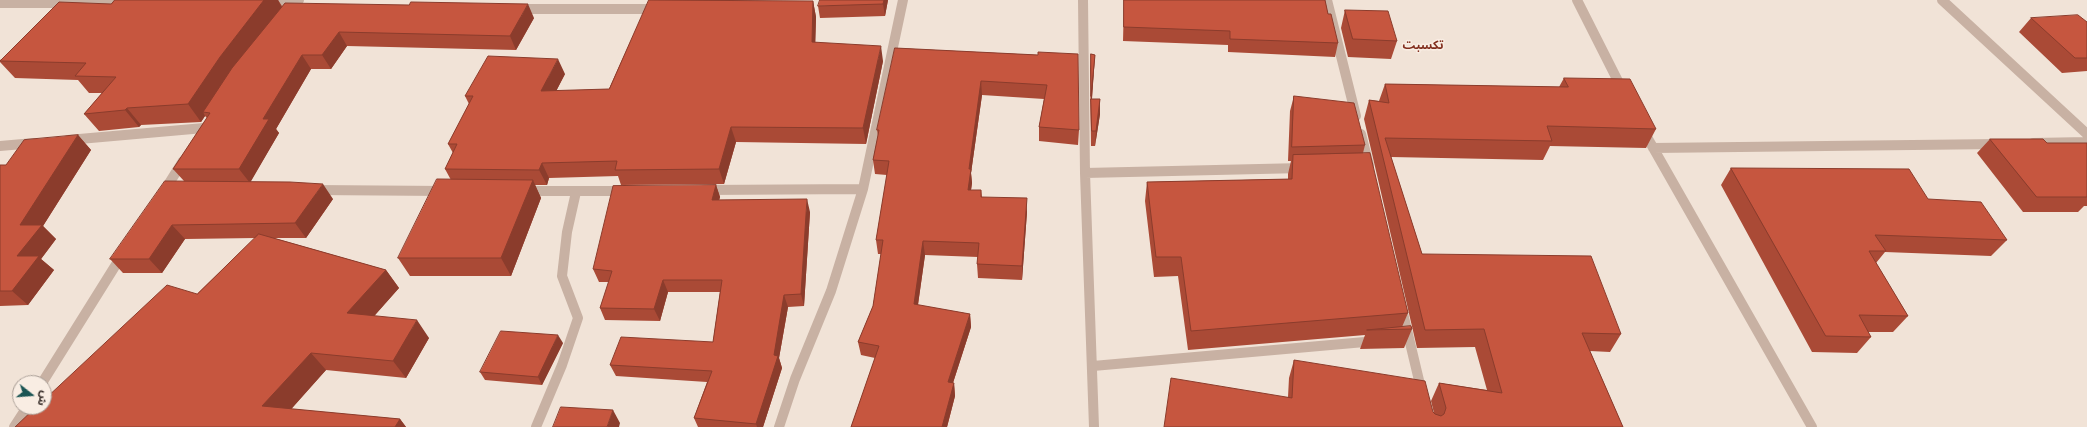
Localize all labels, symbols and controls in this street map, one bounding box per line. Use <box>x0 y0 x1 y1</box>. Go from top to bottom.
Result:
district label: تكسبت <box>1403 39 1443 53</box>
north arrow <box>12 375 52 415</box>
text: ش <box>35 389 51 407</box>

